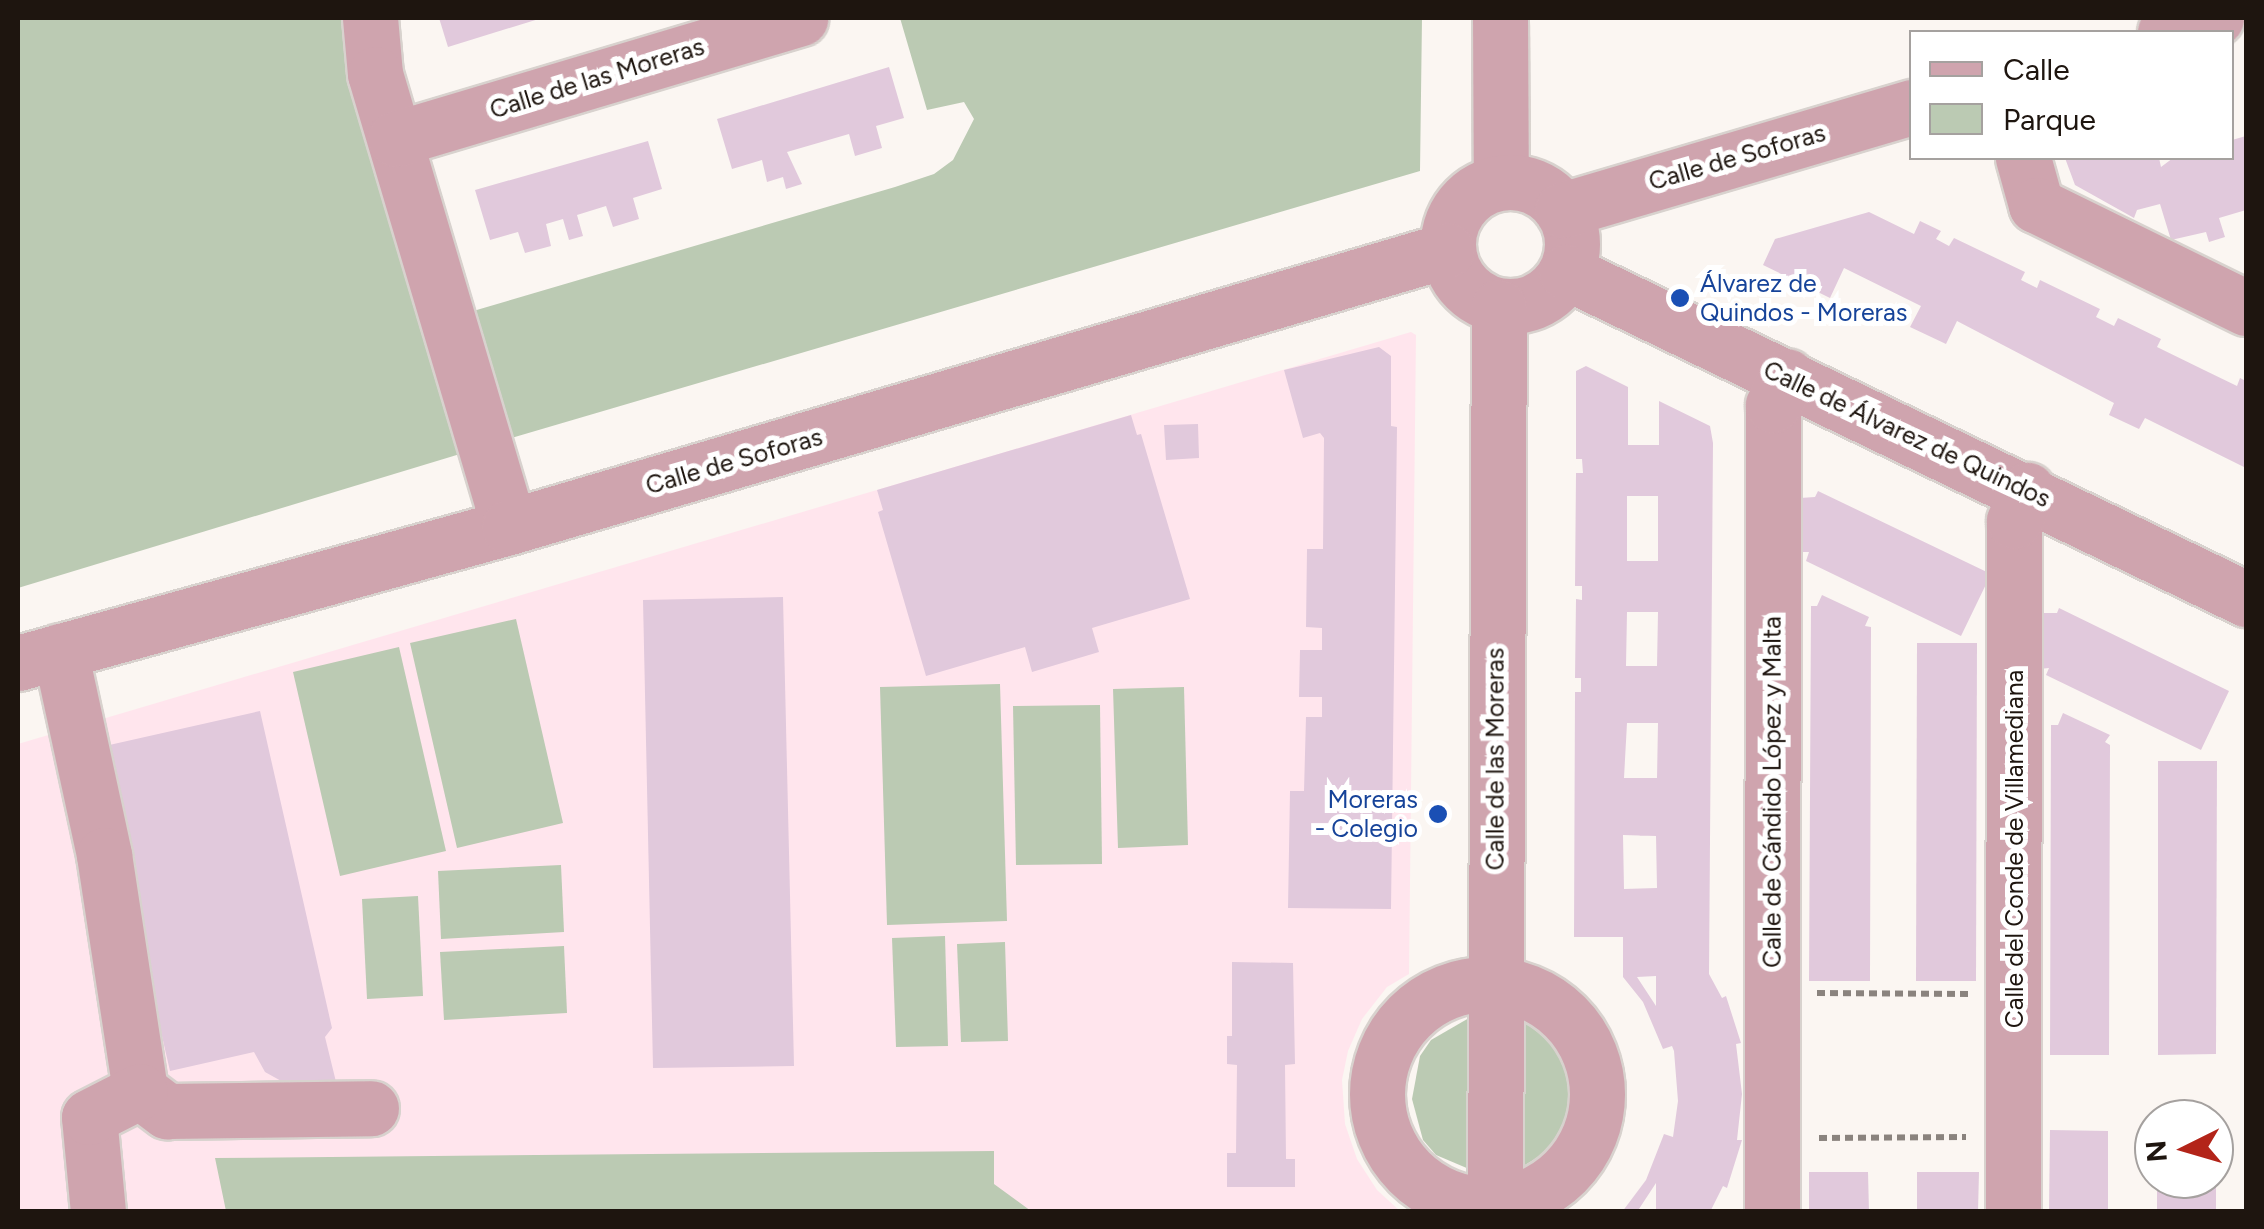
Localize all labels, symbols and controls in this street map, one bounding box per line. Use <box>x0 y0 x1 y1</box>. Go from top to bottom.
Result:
legend <box>1909 30 2234 160</box>
street label: Calle de las Moreras <box>486 31 708 125</box>
text: Calle <box>2003 51 2070 88</box>
text: Parque <box>2003 101 2096 138</box>
street label: Calle de Soforas <box>1645 117 1829 197</box>
place label: Álvarez de Quindos - Moreras <box>1700 269 1907 328</box>
marker: Álvarez de Quindos - Moreras <box>1669 287 1691 309</box>
street label: Calle de Álvarez de Quindos <box>1759 354 2055 514</box>
street label: Calle de Soforas <box>642 421 826 501</box>
street label: Calle de Cándido López y Malta <box>1757 616 1787 968</box>
street label: Calle de las Moreras <box>1480 648 1510 870</box>
street label: Calle del Conde de Villamediana <box>1999 670 2029 1028</box>
place label: Moreras - Colegio <box>1315 785 1418 844</box>
marker: Moreras - Colegio <box>1427 803 1449 825</box>
north arrow <box>2134 1099 2234 1199</box>
text: N <box>2138 1139 2174 1164</box>

